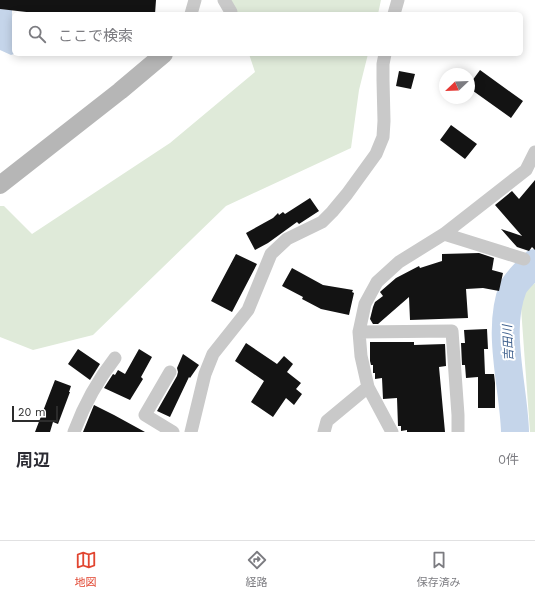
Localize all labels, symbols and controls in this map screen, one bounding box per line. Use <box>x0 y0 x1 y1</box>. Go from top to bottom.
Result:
search box <box>12 12 523 56</box>
icon: search <box>26 23 48 45</box>
text: ここで検索 <box>58 27 133 45</box>
north arrow <box>439 68 475 104</box>
water label: 吉田川 <box>500 323 516 361</box>
scale bar <box>12 404 58 423</box>
text: 20 m <box>18 406 46 419</box>
text: 周辺 <box>16 450 50 470</box>
text: 0件 <box>498 452 519 467</box>
tab: 地図 <box>75 549 97 589</box>
tab: 経路 <box>246 549 268 589</box>
tab: 保存済み <box>417 549 461 589</box>

